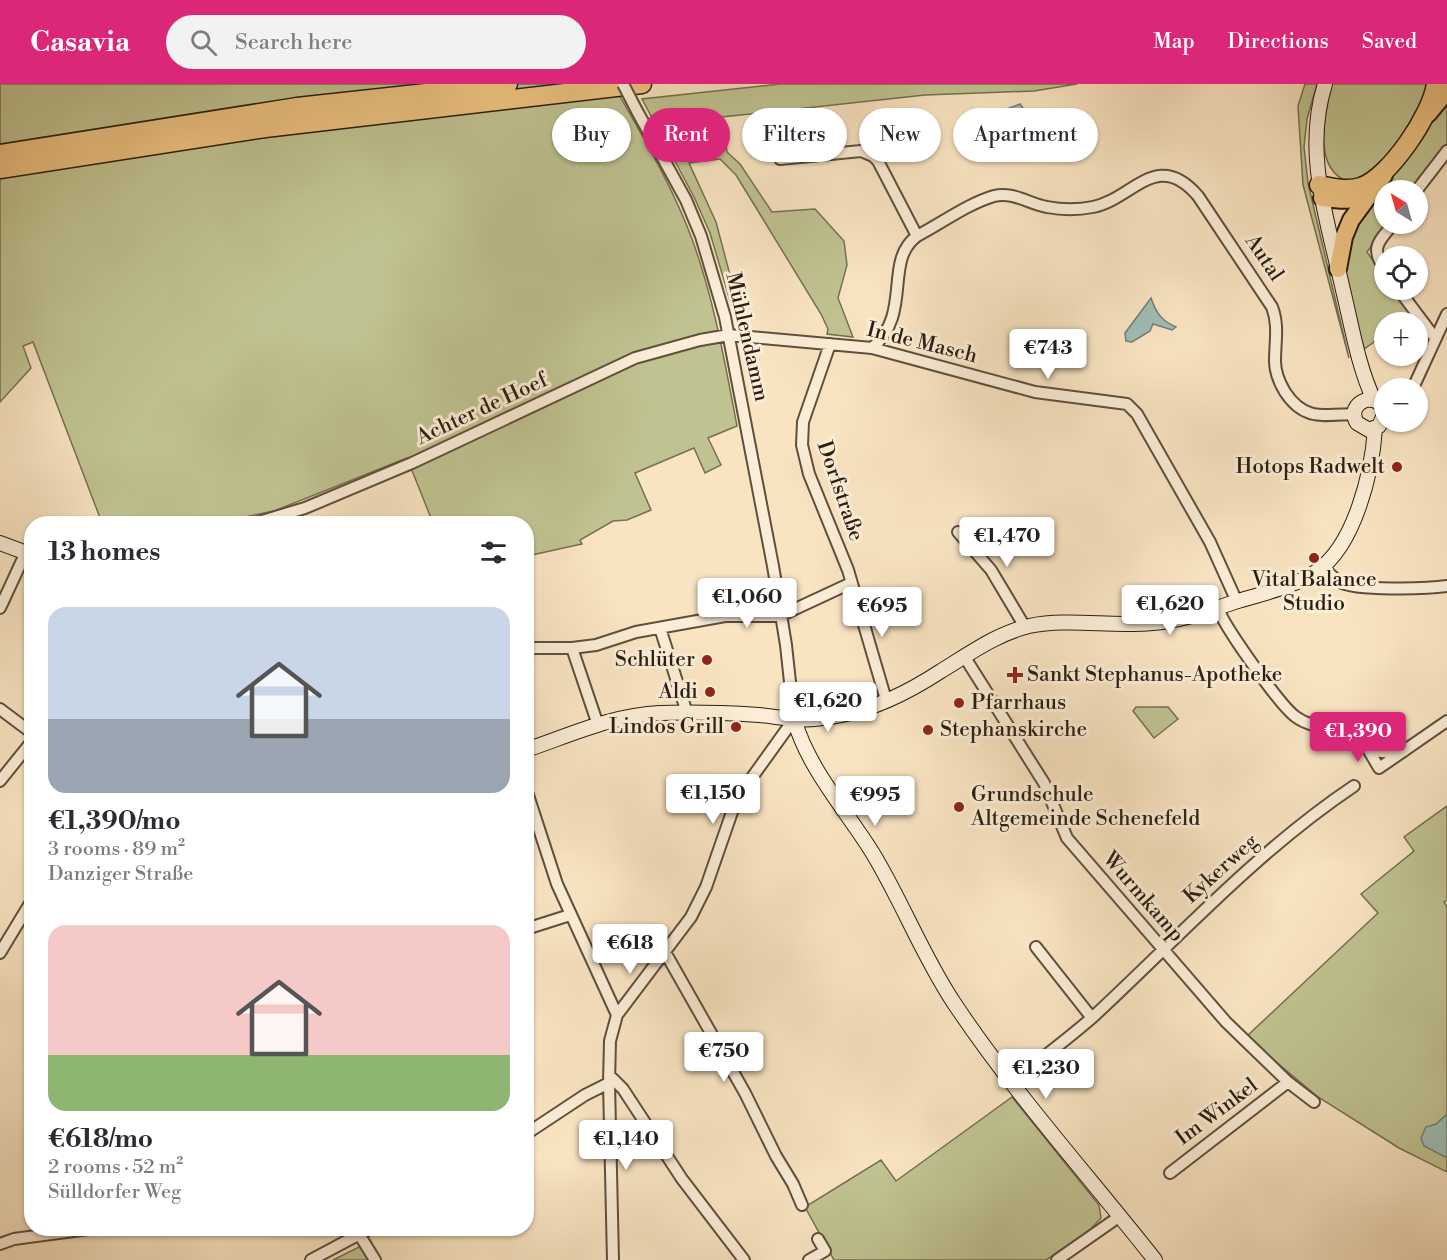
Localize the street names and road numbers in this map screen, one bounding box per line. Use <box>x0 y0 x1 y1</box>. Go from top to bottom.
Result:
street label: Autal <box>1238 229 1289 286</box>
street label: Mühlendamm <box>720 270 774 404</box>
street label: In de Masch <box>864 317 980 369</box>
street label: Achter de Hoef <box>411 367 553 451</box>
street label: Dorfstraße <box>811 437 869 545</box>
street label: Kykerweg <box>1178 829 1264 909</box>
street label: Wurmkamp <box>1096 846 1189 947</box>
street label: Im Winkel <box>1171 1073 1263 1151</box>

